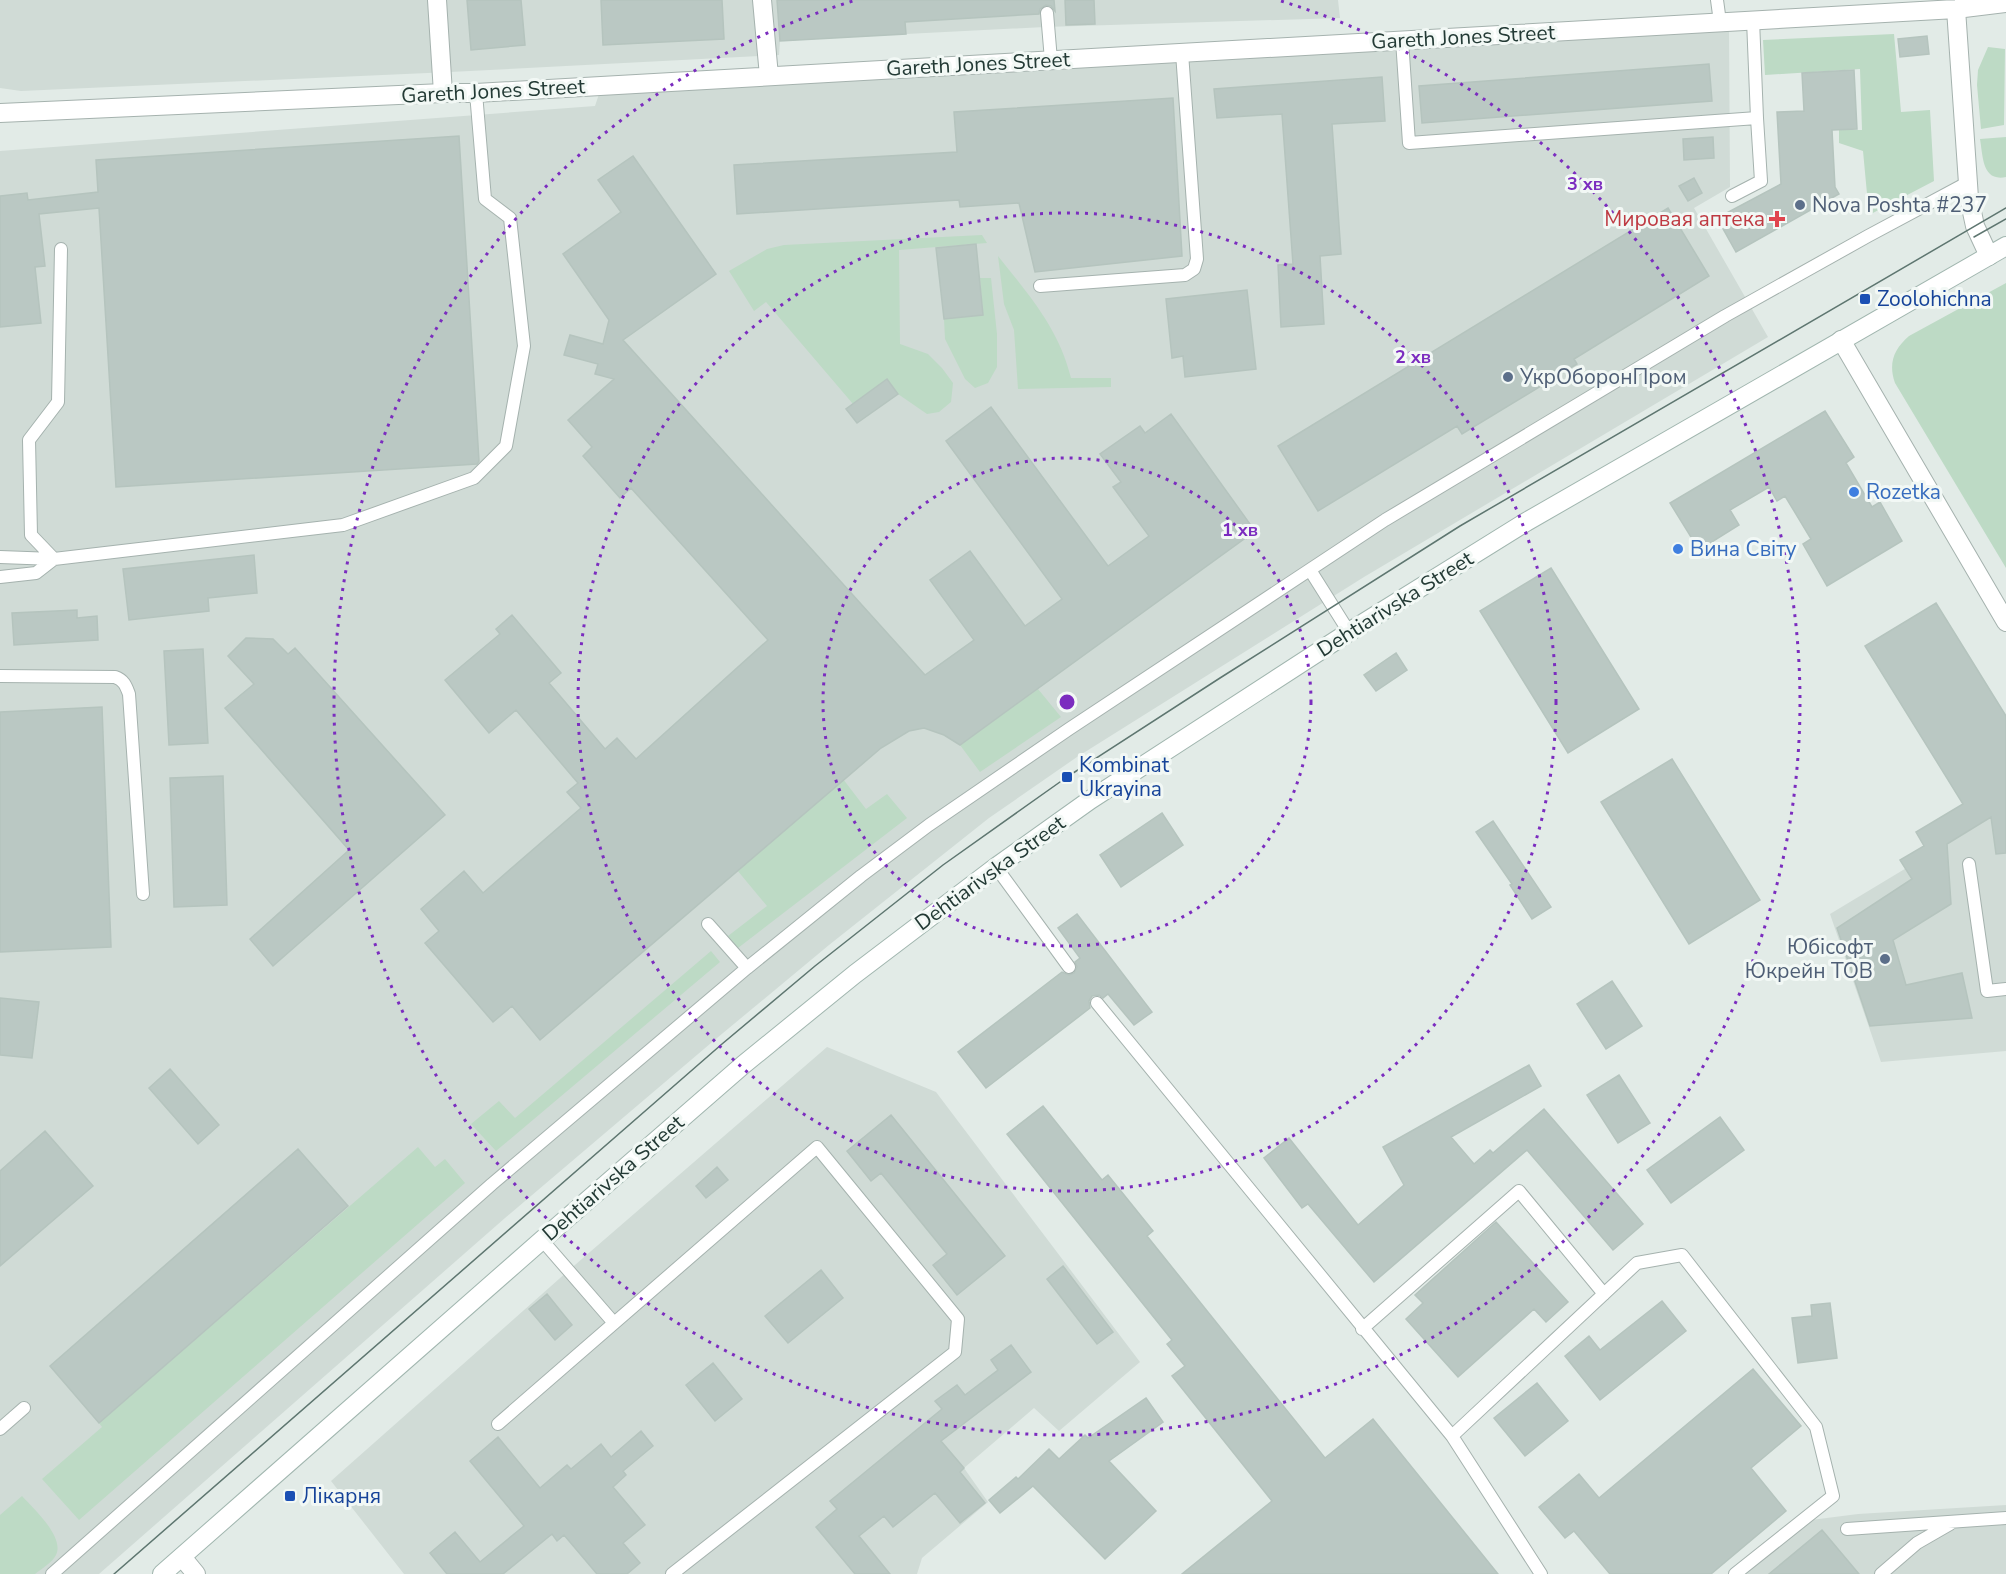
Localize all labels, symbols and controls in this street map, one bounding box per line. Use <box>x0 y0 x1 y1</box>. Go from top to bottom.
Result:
street label: Gareth Jones Street <box>1370 18 1556 56</box>
street label: Gareth Jones Street <box>885 45 1071 83</box>
street label: Gareth Jones Street <box>400 72 586 110</box>
text: 3 хв <box>1567 172 1603 196</box>
place label: Nova Poshta #237 <box>1812 191 1987 219</box>
marker: Nova Poshta #237 <box>1793 198 1807 212</box>
place label: Мировая аптека <box>1604 205 1765 233</box>
marker: Мировая аптека <box>1770 212 1784 226</box>
place label: Zoolohichna <box>1877 285 1992 313</box>
marker: Zoolohichna <box>1858 292 1872 306</box>
text: 2 хв <box>1395 345 1431 369</box>
place label: УкрОборонПром <box>1519 363 1687 391</box>
marker: УкрОборонПром <box>1501 370 1515 384</box>
place label: Rozetka <box>1866 478 1941 506</box>
marker: Rozetka <box>1847 485 1861 499</box>
text: 1 хв <box>1222 518 1258 542</box>
place label: Вина Світу <box>1690 535 1797 563</box>
marker: Вина Світу <box>1671 542 1685 556</box>
street label: Dehtiarivska Street <box>1312 544 1479 663</box>
centre of rings <box>1057 692 1077 712</box>
place label: Kombinat Ukrayina <box>1079 751 1170 803</box>
marker: Kombinat Ukrayina <box>1060 770 1074 784</box>
street label: Dehtiarivska Street <box>909 809 1071 937</box>
place label: Юбісофт Юкрейн ТОВ <box>1745 933 1874 985</box>
marker: Юбісофт Юкрейн ТОВ <box>1878 952 1892 966</box>
street label: Dehtiarivska Street <box>536 1108 690 1247</box>
place label: Лікарня <box>302 1482 381 1510</box>
marker: Лікарня <box>283 1489 297 1503</box>

